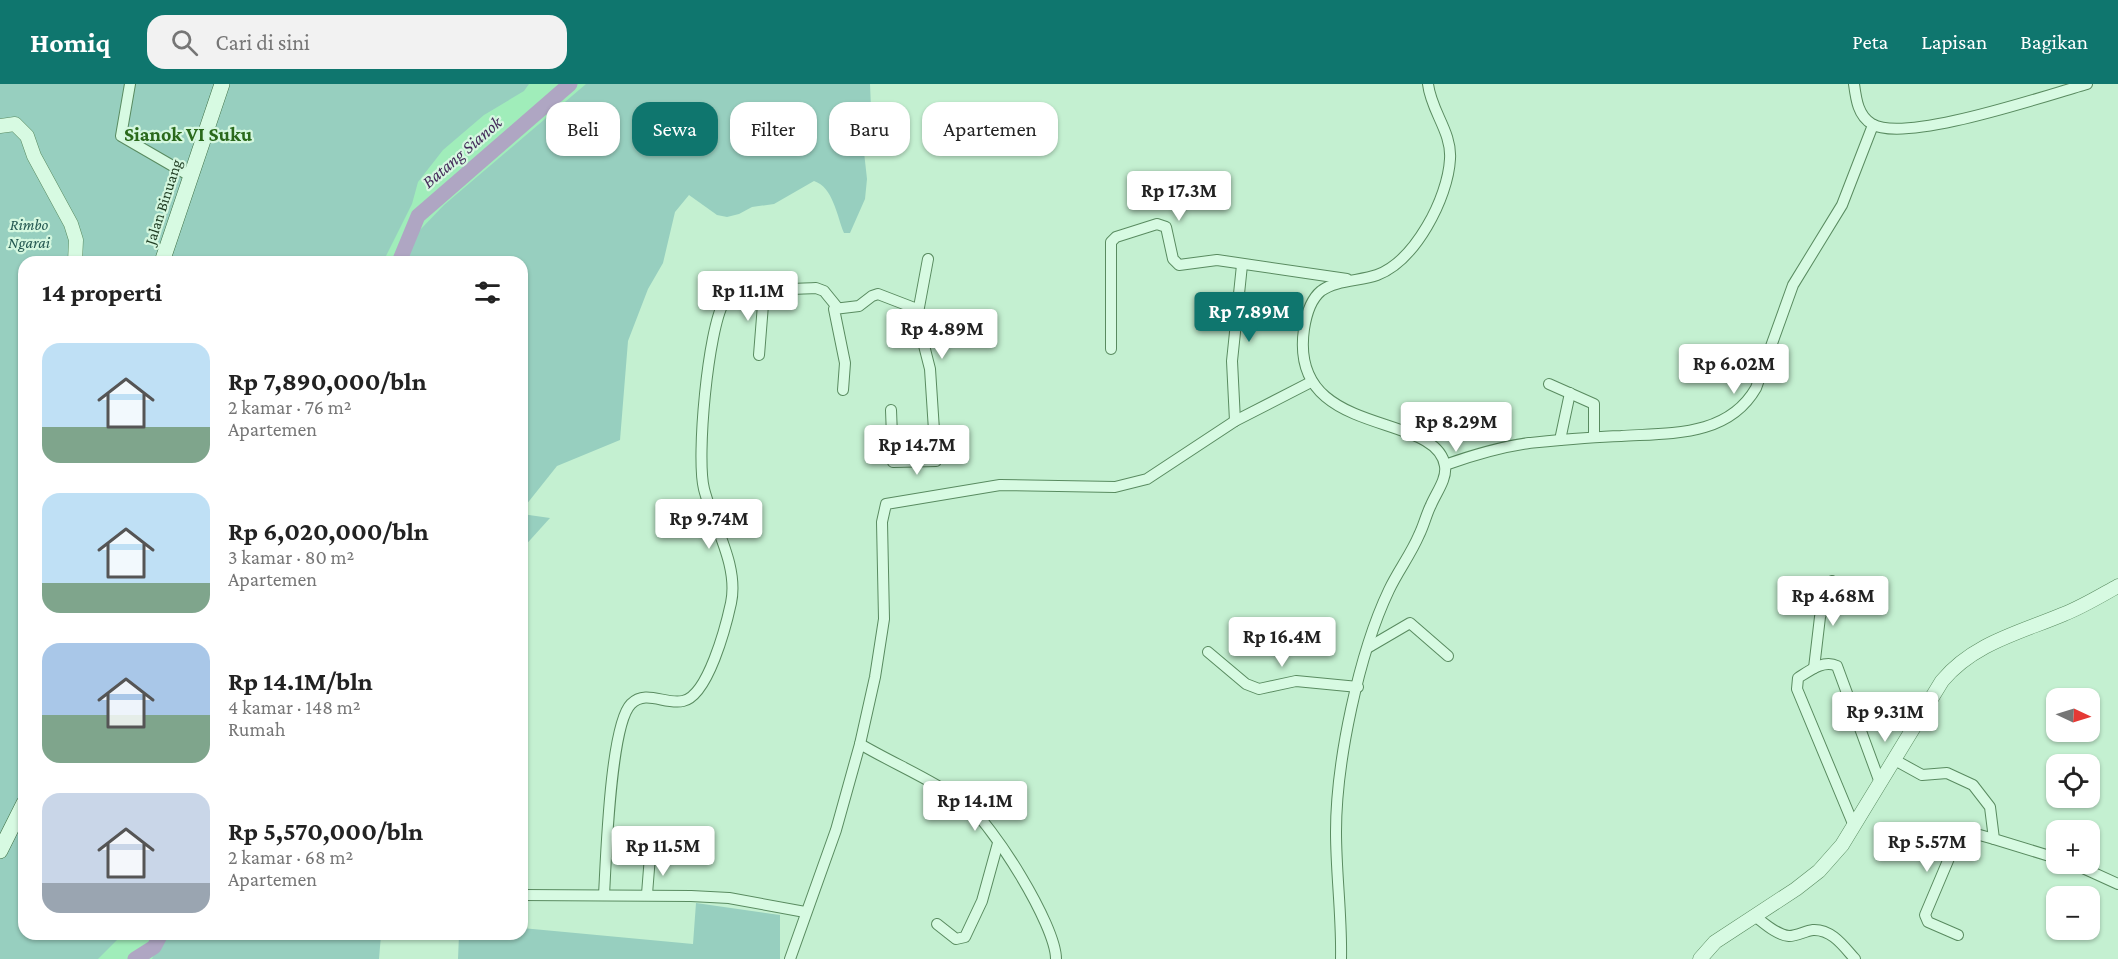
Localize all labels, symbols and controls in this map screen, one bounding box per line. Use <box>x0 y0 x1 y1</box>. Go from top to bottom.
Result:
search box <box>147 15 567 69</box>
icon: search <box>168 26 201 59</box>
text: Homiq <box>30 27 111 58</box>
text: Cari di sini <box>216 30 310 55</box>
text: Peta <box>1852 30 1888 54</box>
text: Lapisan <box>1921 30 1987 54</box>
text: Bagikan <box>2020 30 2088 54</box>
chip: Beli <box>546 102 620 156</box>
chip: Sewa <box>632 102 718 156</box>
chip: Filter <box>730 102 817 156</box>
chip: Baru <box>829 102 910 156</box>
chip: Apartemen <box>922 102 1058 156</box>
water label: Batang Sianok <box>418 111 507 192</box>
district label: Sianok VI Suku <box>124 123 253 145</box>
street label: Jalan Binuang <box>141 157 186 249</box>
pin: Rp 17.3M <box>1117 171 1241 222</box>
text: Rp 17.3M <box>1141 179 1217 201</box>
park label: Rimbo Ngarai <box>8 216 51 252</box>
pin: Rp 11.1M <box>686 271 810 322</box>
icon: filters <box>471 276 504 309</box>
text: 14 properti <box>42 278 162 307</box>
text: Rp 11.1M <box>712 279 784 301</box>
pin: Rp 7.89M <box>1187 292 1311 343</box>
text: Rp 7.89M <box>1208 300 1290 322</box>
pin: Rp 4.89M <box>880 309 1004 360</box>
text: Rp 4.89M <box>900 317 984 339</box>
pin: Rp 6.02M <box>1672 344 1796 395</box>
text: Rp 6.02M <box>1693 352 1775 374</box>
icon: home <box>90 367 162 439</box>
text: Rp 7,890,000/bln <box>228 367 427 396</box>
text: 2 kamar · 76 m² <box>228 396 352 418</box>
pin: Rp 8.29M <box>1394 402 1518 453</box>
text: Rp 8.29M <box>1415 410 1497 432</box>
text: Apartemen <box>228 418 317 440</box>
pin: Rp 14.7M <box>855 425 979 476</box>
text: Rp 14.7M <box>878 433 956 455</box>
pin: Rp 9.74M <box>647 499 771 550</box>
text: Rp 9.74M <box>669 507 749 529</box>
icon: home <box>90 517 162 589</box>
text: Rp 6,020,000/bln <box>228 517 429 546</box>
text: 3 kamar · 80 m² <box>228 546 354 568</box>
text: Apartemen <box>228 568 317 590</box>
pin: Rp 4.68M <box>1771 576 1895 627</box>
text: Rp 4.68M <box>1791 584 1875 606</box>
pin: Rp 16.4M <box>1220 617 1344 668</box>
text: Rp 16.4M <box>1243 625 1321 647</box>
icon: home <box>90 667 162 739</box>
text: Rp 14.1M/bln <box>228 667 373 696</box>
north arrow <box>2046 688 2100 742</box>
map controls <box>2046 688 2100 940</box>
pin: Rp 9.31M <box>1823 692 1947 743</box>
text: 4 kamar · 148 m² <box>228 696 361 718</box>
text: Rp 9.31M <box>1846 700 1924 722</box>
text: Rumah <box>228 718 286 740</box>
button: locate <box>2046 754 2100 808</box>
pin: Rp 14.1M <box>913 781 1037 832</box>
text: Rp 14.1M <box>937 789 1013 811</box>
icon: home <box>90 817 162 889</box>
text: Rp 5,570,000/bln <box>228 817 423 846</box>
button: + <box>2046 820 2100 874</box>
pin: Rp 5.57M <box>1865 822 1989 873</box>
pin: Rp 11.5M <box>601 826 725 877</box>
text: Rp 5.57M <box>1888 830 1966 852</box>
text: Rp 11.5M <box>626 834 700 856</box>
text: 2 kamar · 68 m² <box>228 846 353 868</box>
text: Apartemen <box>228 868 317 890</box>
button: − <box>2046 886 2100 940</box>

